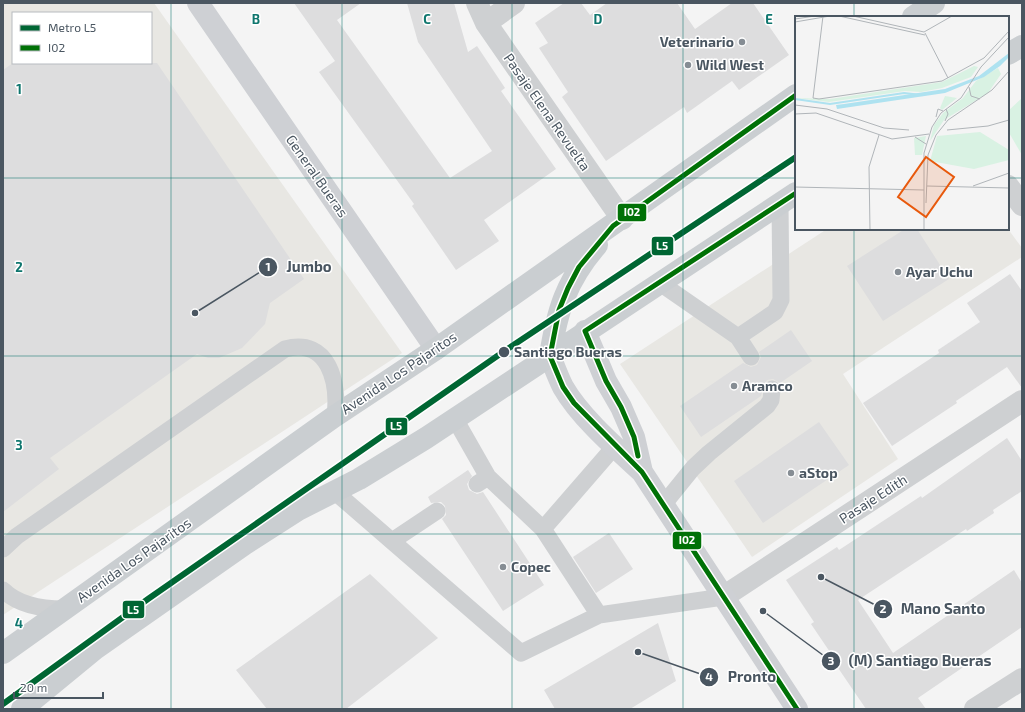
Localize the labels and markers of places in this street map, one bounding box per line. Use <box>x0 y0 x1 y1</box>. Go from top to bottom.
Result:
place label: Veterinario <box>660 33 734 50</box>
marker: Veterinario <box>737 37 747 47</box>
place label: Wild West <box>696 56 764 73</box>
marker: Wild West <box>683 60 693 70</box>
callout: Jumbo <box>258 253 339 280</box>
place label: Ayar Uchu <box>906 263 973 280</box>
marker: Ayar Uchu <box>893 267 903 277</box>
place label: Santiago Bueras <box>514 343 622 360</box>
marker: Santiago Bueras <box>497 345 511 359</box>
place label: Aramco <box>742 377 793 394</box>
marker: Aramco <box>729 381 739 391</box>
place label: aStop <box>799 464 838 481</box>
marker: aStop <box>786 468 796 478</box>
place label: Copec <box>511 558 551 575</box>
marker: Copec <box>498 562 508 572</box>
callout: Mano Santo <box>873 595 994 622</box>
callout: (M) Santiago Bueras <box>821 648 1000 675</box>
callout: Pronto <box>699 663 784 690</box>

